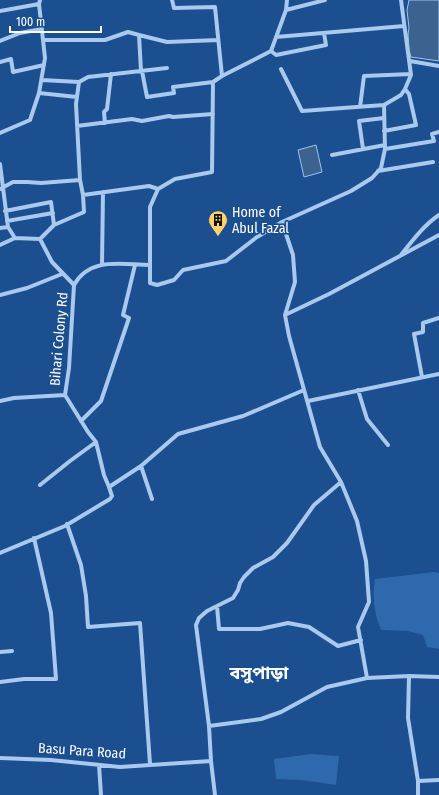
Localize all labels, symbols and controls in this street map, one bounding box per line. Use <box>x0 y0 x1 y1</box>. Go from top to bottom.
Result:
scale bar <box>10 8 101 34</box>
text: 100 m <box>16 15 45 29</box>
place label: Home of Abul Fazal <box>232 204 289 237</box>
building icon: Home of Abul Fazal <box>207 209 229 237</box>
street label: Bihari Colony Rd <box>46 291 72 387</box>
district label: বসুপাড়া <box>229 662 289 684</box>
street label: Basu Para Road <box>37 739 127 763</box>

